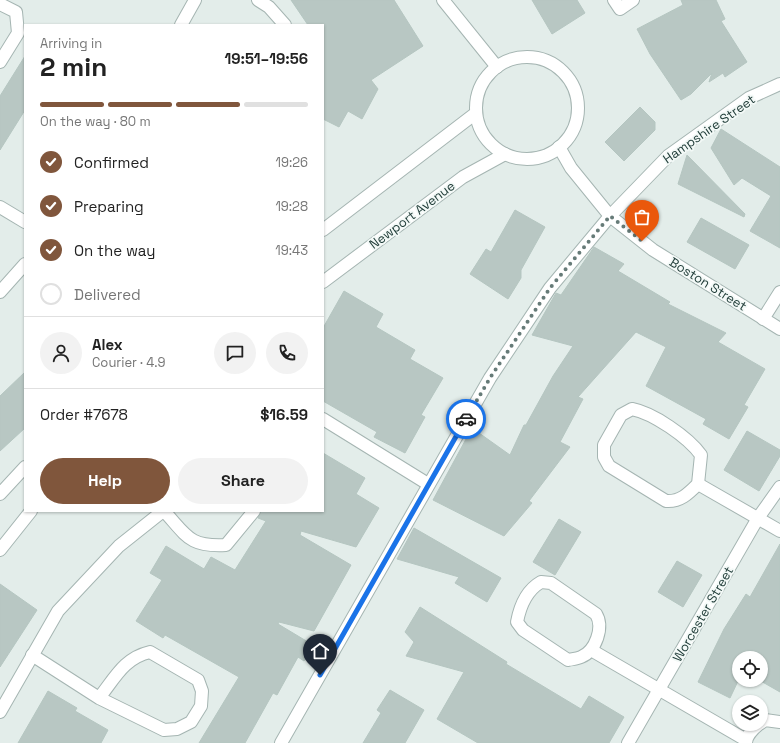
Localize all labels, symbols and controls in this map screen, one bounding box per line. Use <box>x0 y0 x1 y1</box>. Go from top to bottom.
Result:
text: Arriving in <box>40 35 102 52</box>
text: 19:51–19:56 <box>224 49 308 68</box>
text: 2 min <box>40 50 107 84</box>
street label: Hampshire Street <box>659 91 759 167</box>
text: On the way · 80 m <box>40 113 151 130</box>
icon: check <box>40 151 62 173</box>
text: Confirmed <box>74 153 149 172</box>
text: 19:26 <box>276 154 308 171</box>
street label: Newport Avenue <box>366 177 458 253</box>
icon: check <box>40 195 62 217</box>
text: Preparing <box>74 197 144 216</box>
text: 19:28 <box>275 198 308 215</box>
pin <box>625 200 659 241</box>
icon: bag <box>631 206 653 228</box>
icon: check <box>40 239 62 261</box>
text: On the way <box>74 241 155 260</box>
text: 19:43 <box>275 242 308 259</box>
street label: Boston Street <box>666 253 750 315</box>
text: Delivered <box>74 285 141 304</box>
button: person <box>40 332 82 374</box>
button: chat <box>214 332 256 374</box>
button: phone <box>266 332 308 374</box>
text: Alex <box>92 335 123 354</box>
text: Courier · 4.9 <box>92 354 166 371</box>
courier <box>446 399 486 439</box>
text: Order #7678 <box>40 405 128 424</box>
text: $16.59 <box>260 405 308 424</box>
icon: car <box>455 408 477 430</box>
button: Help <box>40 458 170 504</box>
button: Share <box>178 458 308 504</box>
street label: Worcester Street <box>669 563 737 665</box>
pin <box>303 634 337 675</box>
icon: home <box>309 640 331 662</box>
map controls <box>732 651 768 731</box>
button: locate <box>732 651 768 687</box>
button: layers <box>732 695 768 731</box>

